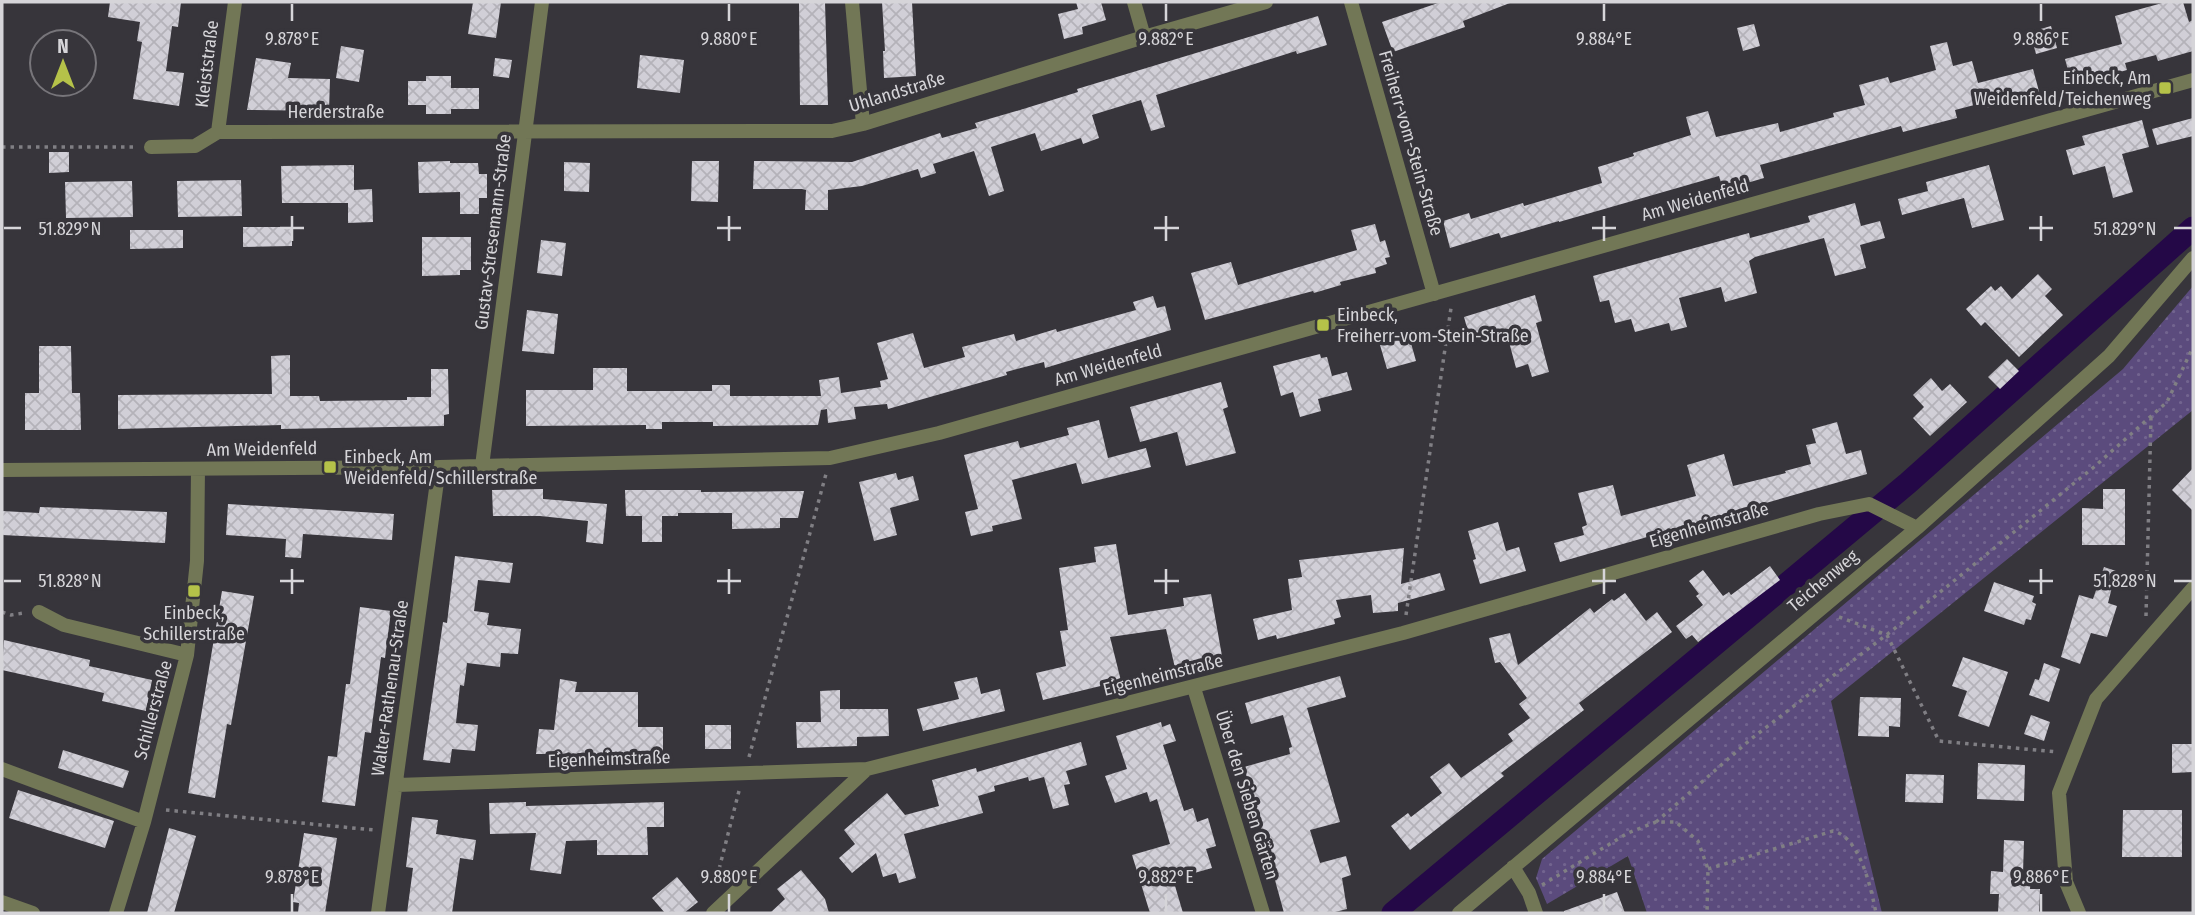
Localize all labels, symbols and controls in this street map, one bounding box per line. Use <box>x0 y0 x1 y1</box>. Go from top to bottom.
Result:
street label: Kleiststraße <box>191 19 223 109</box>
north arrow <box>28 28 98 98</box>
text: 9.878°E <box>265 28 319 50</box>
text: 9.880°E <box>701 28 757 50</box>
text: 9.882°E <box>1138 28 1194 50</box>
text: 9.884°E <box>1576 28 1632 50</box>
text: 9.886°E <box>2013 28 2069 50</box>
text: N <box>57 35 69 58</box>
street label: Freiherr-vom-Stein-Straße <box>1374 48 1448 238</box>
street label: Uhlandstraße <box>846 67 948 117</box>
place label: Einbeck, Am Weidenfeld/Teichenweg <box>1974 67 2152 110</box>
marker: Einbeck, Am Weidenfeld/Teichenweg <box>2157 80 2173 96</box>
street label: Herderstraße <box>288 101 384 123</box>
street label: Gustav-Stresemann-Straße <box>470 133 516 331</box>
street label: Am Weidenfeld <box>1639 174 1751 226</box>
text: 51.829°N <box>38 218 102 240</box>
text: 51.829°N <box>2093 218 2157 240</box>
place label: Einbeck, Freiherr-vom-Stein-Straße <box>1337 304 1529 347</box>
marker: Einbeck, Freiherr-vom-Stein-Straße <box>1315 317 1331 333</box>
street label: Am Weidenfeld <box>1052 339 1164 391</box>
street label: Am Weidenfeld <box>206 437 318 461</box>
place label: Einbeck, Am Weidenfeld/Schillerstraße <box>344 446 537 489</box>
marker: Einbeck, Am Weidenfeld/Schillerstraße <box>322 459 338 475</box>
street label: Eigenheimstraße <box>1647 497 1771 553</box>
street label: Teichenweg <box>1783 545 1863 617</box>
text: 51.828°N <box>38 570 102 592</box>
text: 51.828°N <box>2093 570 2157 592</box>
marker: Einbeck, Schillerstraße <box>186 583 202 599</box>
street label: Walter-Rathenau-Straße <box>367 599 413 777</box>
place label: Einbeck, Schillerstraße <box>143 602 245 645</box>
street label: Eigenheimstraße <box>1101 649 1225 701</box>
street label: Schillerstraße <box>129 658 177 762</box>
street label: Über den Sieben Gärten <box>1211 708 1283 882</box>
street label: Eigenheimstraße <box>547 746 671 772</box>
text: 9.878°E <box>265 866 319 888</box>
text: 9.880°E <box>701 866 757 888</box>
text: 9.882°E <box>1138 866 1194 888</box>
text: 9.884°E <box>1576 866 1632 888</box>
text: 9.886°E <box>2013 866 2069 888</box>

